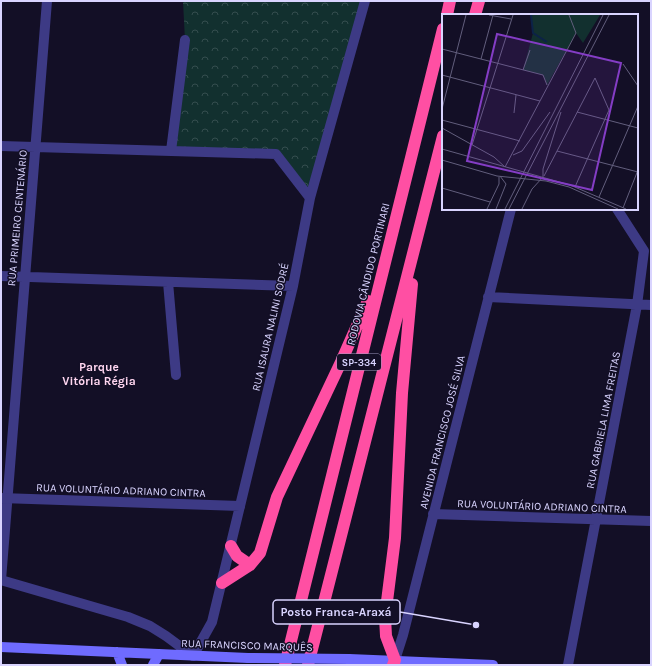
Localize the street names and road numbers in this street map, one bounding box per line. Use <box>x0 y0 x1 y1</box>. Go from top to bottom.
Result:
street label: RUA PRIMEIRO CENTENÁRIO <box>3 149 30 287</box>
street label: RODOVIA CÂNDIDO PORTINARI <box>344 201 392 347</box>
street label: RUA ISAURA NALINI SODRÉ <box>247 261 292 392</box>
street label: RUA GABRIELA LIMA FREITAS <box>584 350 623 490</box>
street label: AVENIDA FRANCISCO JOSÉ SILVA <box>415 353 468 510</box>
road number: SP-334 <box>337 354 381 370</box>
street label: RUA VOLUNTÁRIO ADRIANO CINTRA <box>36 479 207 500</box>
street label: RUA VOLUNTÁRIO ADRIANO CINTRA <box>457 495 628 516</box>
street label: RUA FRANCISCO MARQUÊS <box>181 636 313 654</box>

